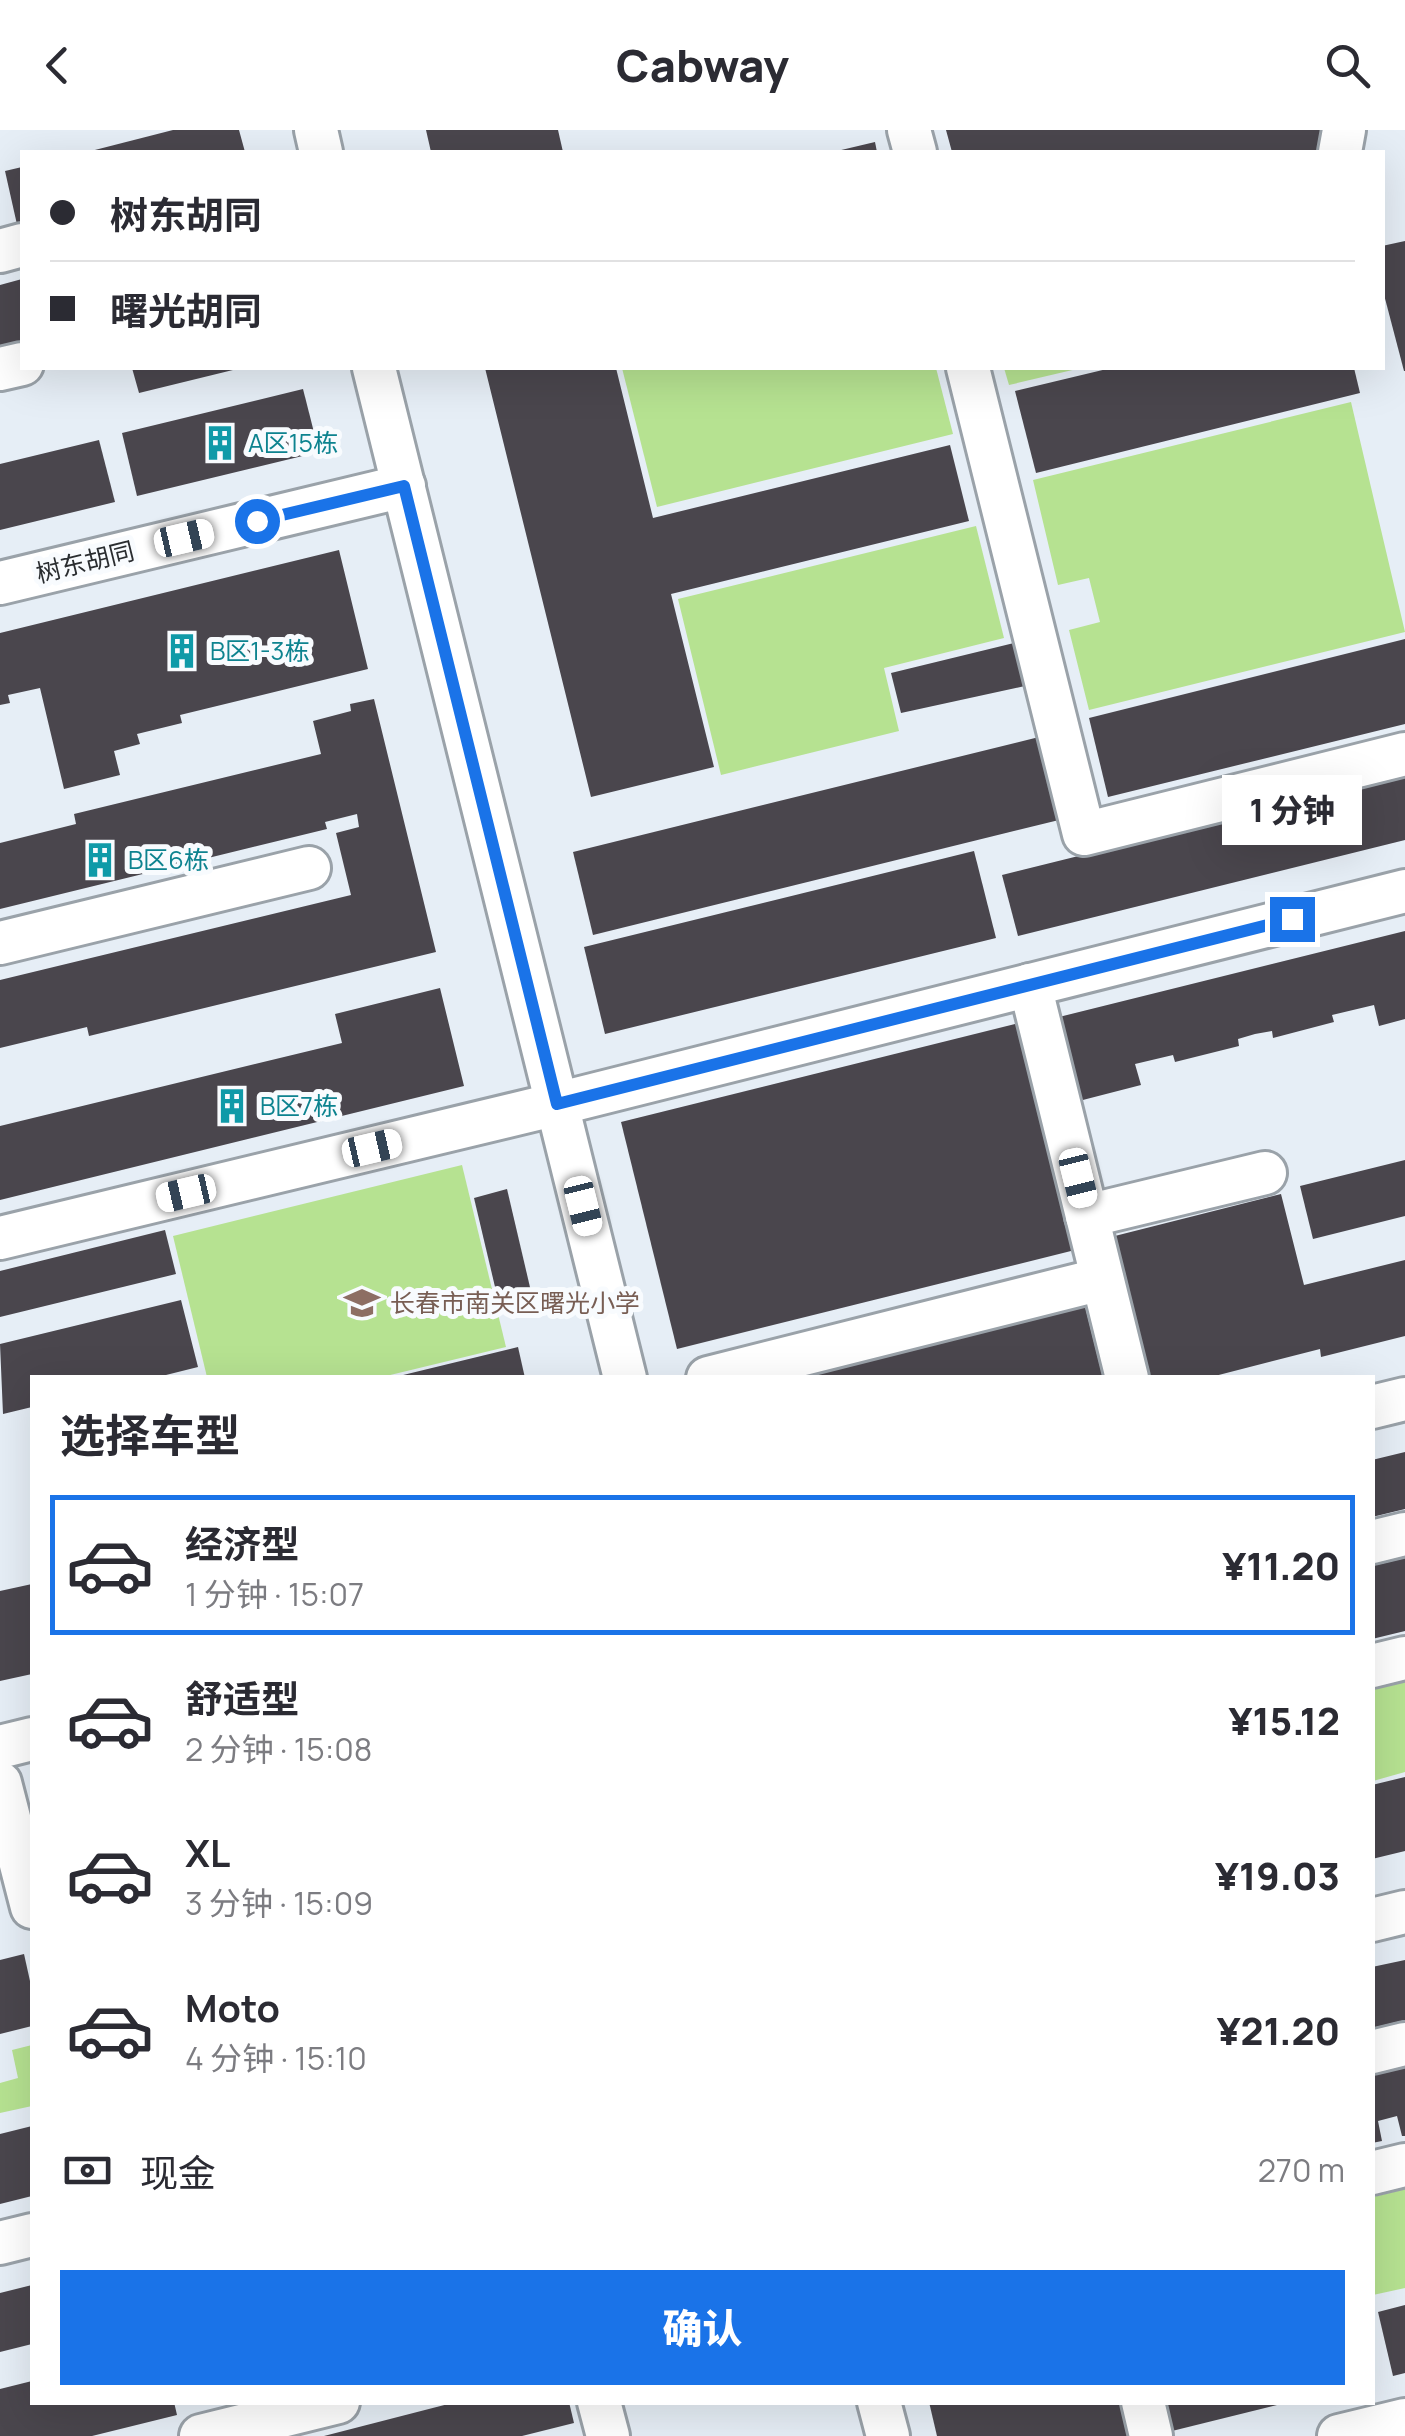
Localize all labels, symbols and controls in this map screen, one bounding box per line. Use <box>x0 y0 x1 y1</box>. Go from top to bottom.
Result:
text: Cabway <box>616 34 789 96</box>
icon: back <box>30 38 85 93</box>
icon: search <box>1320 38 1375 93</box>
text: 树东胡同 <box>110 188 262 240</box>
text: 曙光胡同 <box>110 284 262 336</box>
building icon: A区15栋 <box>201 424 239 462</box>
place label: A区15栋 <box>248 425 338 460</box>
route start <box>235 499 280 544</box>
car <box>151 517 217 559</box>
street label: 树东胡同 <box>32 532 138 591</box>
building icon: B区1-3栋 <box>163 632 201 670</box>
place label: B区1-3栋 <box>210 633 309 668</box>
callout: 1 分钟 <box>1222 774 1362 844</box>
text: 1 分钟 <box>1250 788 1334 832</box>
building icon: B区6栋 <box>81 841 119 879</box>
place label: B区6栋 <box>128 842 209 877</box>
route end <box>1270 897 1315 942</box>
building icon: B区7栋 <box>213 1087 251 1125</box>
place label: B区7栋 <box>260 1088 338 1123</box>
car <box>339 1127 405 1169</box>
car <box>1056 1145 1100 1211</box>
car <box>153 1172 219 1214</box>
car <box>561 1173 605 1239</box>
school or university icon: 长春市南关区曙光小学 <box>343 1284 381 1322</box>
place label: 长春市南关区曙光小学 <box>390 1285 640 1320</box>
text: 选择车型 <box>60 1404 240 1466</box>
text: 经济型 <box>185 1517 299 1569</box>
icon: car <box>65 1520 155 1610</box>
text: ¥11.20 <box>1222 1539 1340 1591</box>
text: 1 分钟 · 15:07 <box>185 1572 364 1616</box>
text: 舒适型 <box>185 1672 299 1724</box>
icon: car <box>65 1675 155 1765</box>
text: ¥15.12 <box>1229 1694 1340 1746</box>
text: 2 分钟 · 15:08 <box>185 1727 372 1771</box>
text: XL <box>185 1826 230 1878</box>
icon: car <box>65 1830 155 1920</box>
text: ¥19.03 <box>1215 1849 1340 1901</box>
text: 3 分钟 · 15:09 <box>185 1881 373 1925</box>
text: Moto <box>185 1981 280 2033</box>
icon: car <box>65 1985 155 2075</box>
text: ¥21.20 <box>1217 2004 1340 2056</box>
text: 4 分钟 · 15:10 <box>185 2036 367 2080</box>
icon: cash <box>60 2143 115 2198</box>
text: 现金 <box>140 2146 216 2198</box>
text: 270 m <box>1258 2148 1345 2192</box>
button: 确认 <box>60 2270 1345 2385</box>

